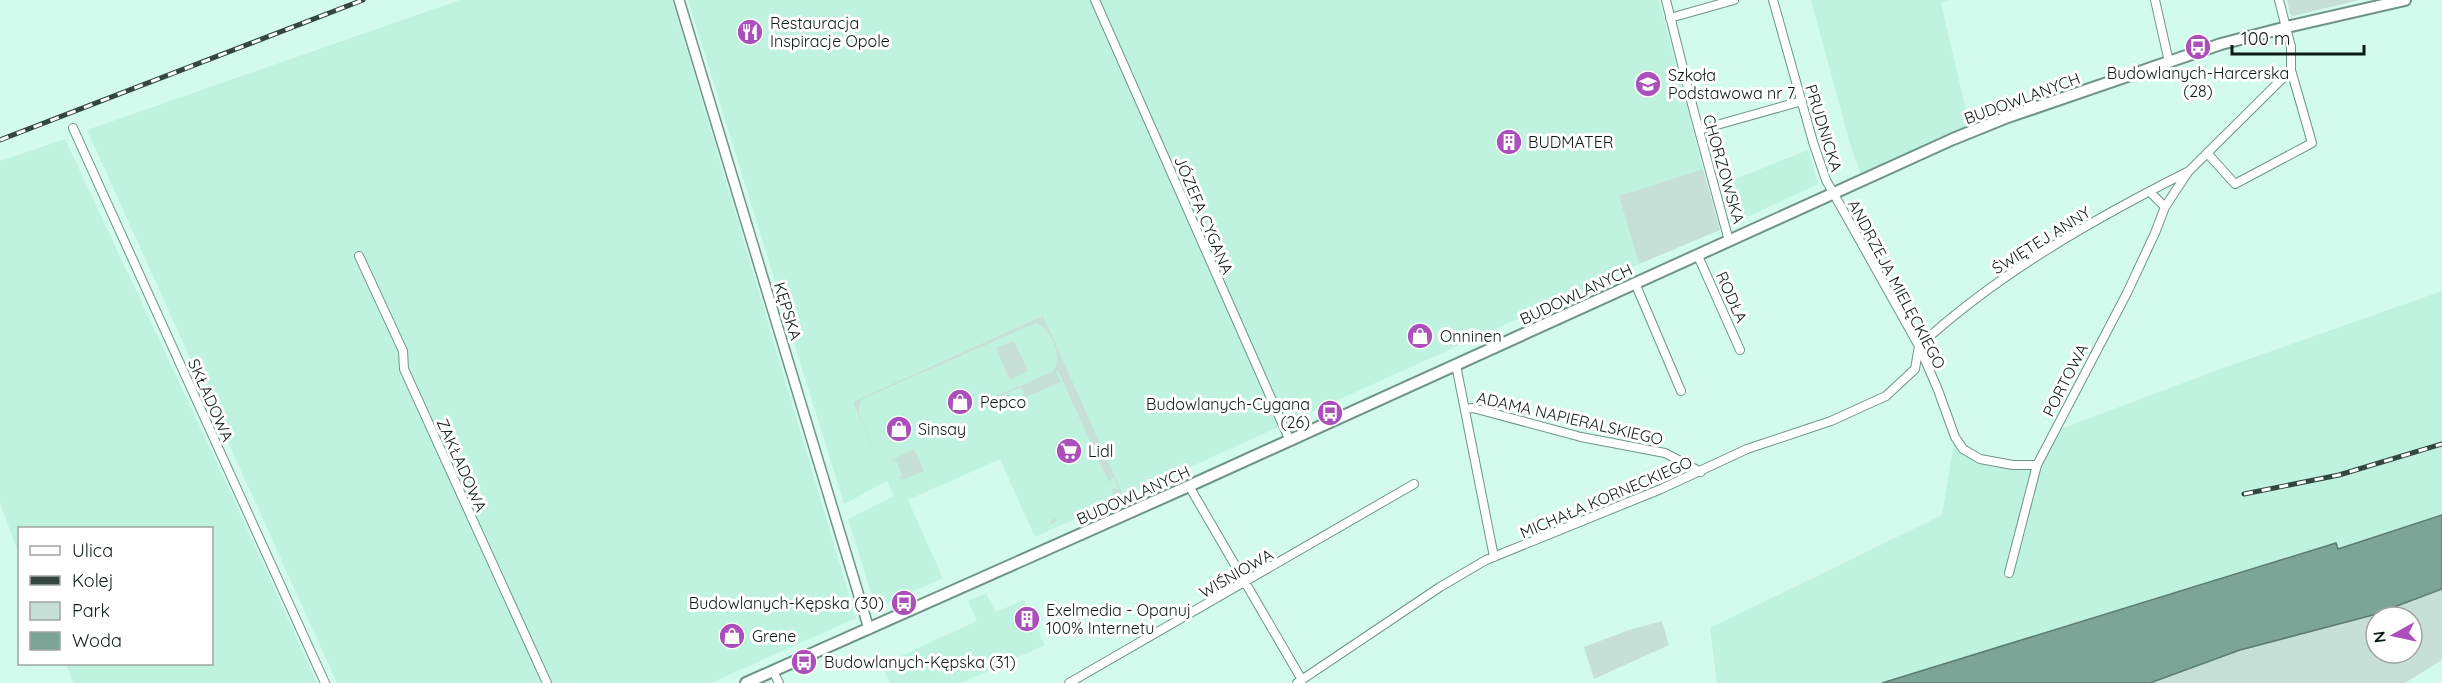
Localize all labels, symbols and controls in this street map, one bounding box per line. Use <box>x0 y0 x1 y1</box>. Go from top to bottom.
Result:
place label: Restauracja Inspiracje Opole <box>770 13 890 51</box>
restaurant icon: Restauracja Inspiracje Opole <box>735 17 765 47</box>
scale bar <box>2232 18 2364 56</box>
text: 100 m <box>2241 27 2290 50</box>
bus stop icon: Budowlanych-Harcerska (28) <box>2183 32 2213 62</box>
place label: Budowlanych-Harcerska (28) <box>2107 63 2289 101</box>
place label: Szkoła Podstawowa nr 7 <box>1668 65 1795 103</box>
street label: BUDOWLANYCH <box>1961 68 2083 128</box>
school or university icon: Szkoła Podstawowa nr 7 <box>1633 69 1663 99</box>
street label: PRUDNICKA <box>1801 82 1847 174</box>
street label: CHORZOWSKA <box>1699 112 1749 226</box>
building icon: BUDMATER <box>1494 127 1524 157</box>
place label: BUDMATER <box>1528 132 1614 152</box>
street label: JÓZEFA CYGANA <box>1170 153 1238 277</box>
street label: ANDRZEJA MIELĘCKIEGO <box>1844 196 1950 372</box>
street label: ŚWIĘTEJ ANNY <box>1988 202 2094 278</box>
street label: BUDOWLANYCH <box>1517 259 1635 329</box>
street label: RODŁA <box>1712 268 1752 326</box>
street label: KĘPSKA <box>770 280 806 342</box>
shop icon: Onninen <box>1405 321 1435 351</box>
place label: Onninen <box>1440 326 1502 346</box>
street label: PORTOWA <box>2038 340 2092 420</box>
street label: SKŁADOWA <box>184 355 238 445</box>
shop icon: Pepco <box>945 387 975 417</box>
street label: ADAMA NAPIERALSKIEGO <box>1475 387 1665 449</box>
place label: Pepco <box>980 392 1026 412</box>
place label: Budowlanych-Cygana (26) <box>1146 394 1310 432</box>
bus stop icon: Budowlanych-Cygana (26) <box>1315 398 1345 428</box>
shop icon: Sinsay <box>884 414 914 444</box>
street label: ZAKŁADOWA <box>432 415 492 515</box>
place label: Sinsay <box>918 419 966 439</box>
supermarket icon: Lidl <box>1054 436 1084 466</box>
place label: Lidl <box>1088 441 1113 461</box>
street label: MICHAŁA KORNECKIEGO <box>1517 452 1695 542</box>
street label: BUDOWLANYCH <box>1073 461 1193 529</box>
legend <box>18 527 213 665</box>
text: Ulica <box>72 539 113 562</box>
street label: WIŚNIOWA <box>1196 544 1276 602</box>
text: Kolej <box>72 569 114 592</box>
bus stop icon: Budowlanych-Kępska (30) <box>889 588 919 618</box>
place label: Budowlanych-Kępska (30) <box>689 593 884 613</box>
text: Park <box>72 599 110 622</box>
place label: Exelmedia - Opanuj 100% Internetu <box>1046 600 1191 638</box>
building icon: Exelmedia - Opanuj 100% Internetu <box>1012 604 1042 634</box>
north arrow <box>2364 605 2424 665</box>
shop icon: Grene <box>717 621 747 651</box>
place label: Grene <box>752 626 796 646</box>
text: Woda <box>72 629 122 652</box>
text: N <box>2368 630 2390 644</box>
bus stop icon: Budowlanych-Kępska (31) <box>789 647 819 677</box>
place label: Budowlanych-Kępska (31) <box>824 652 1016 672</box>

